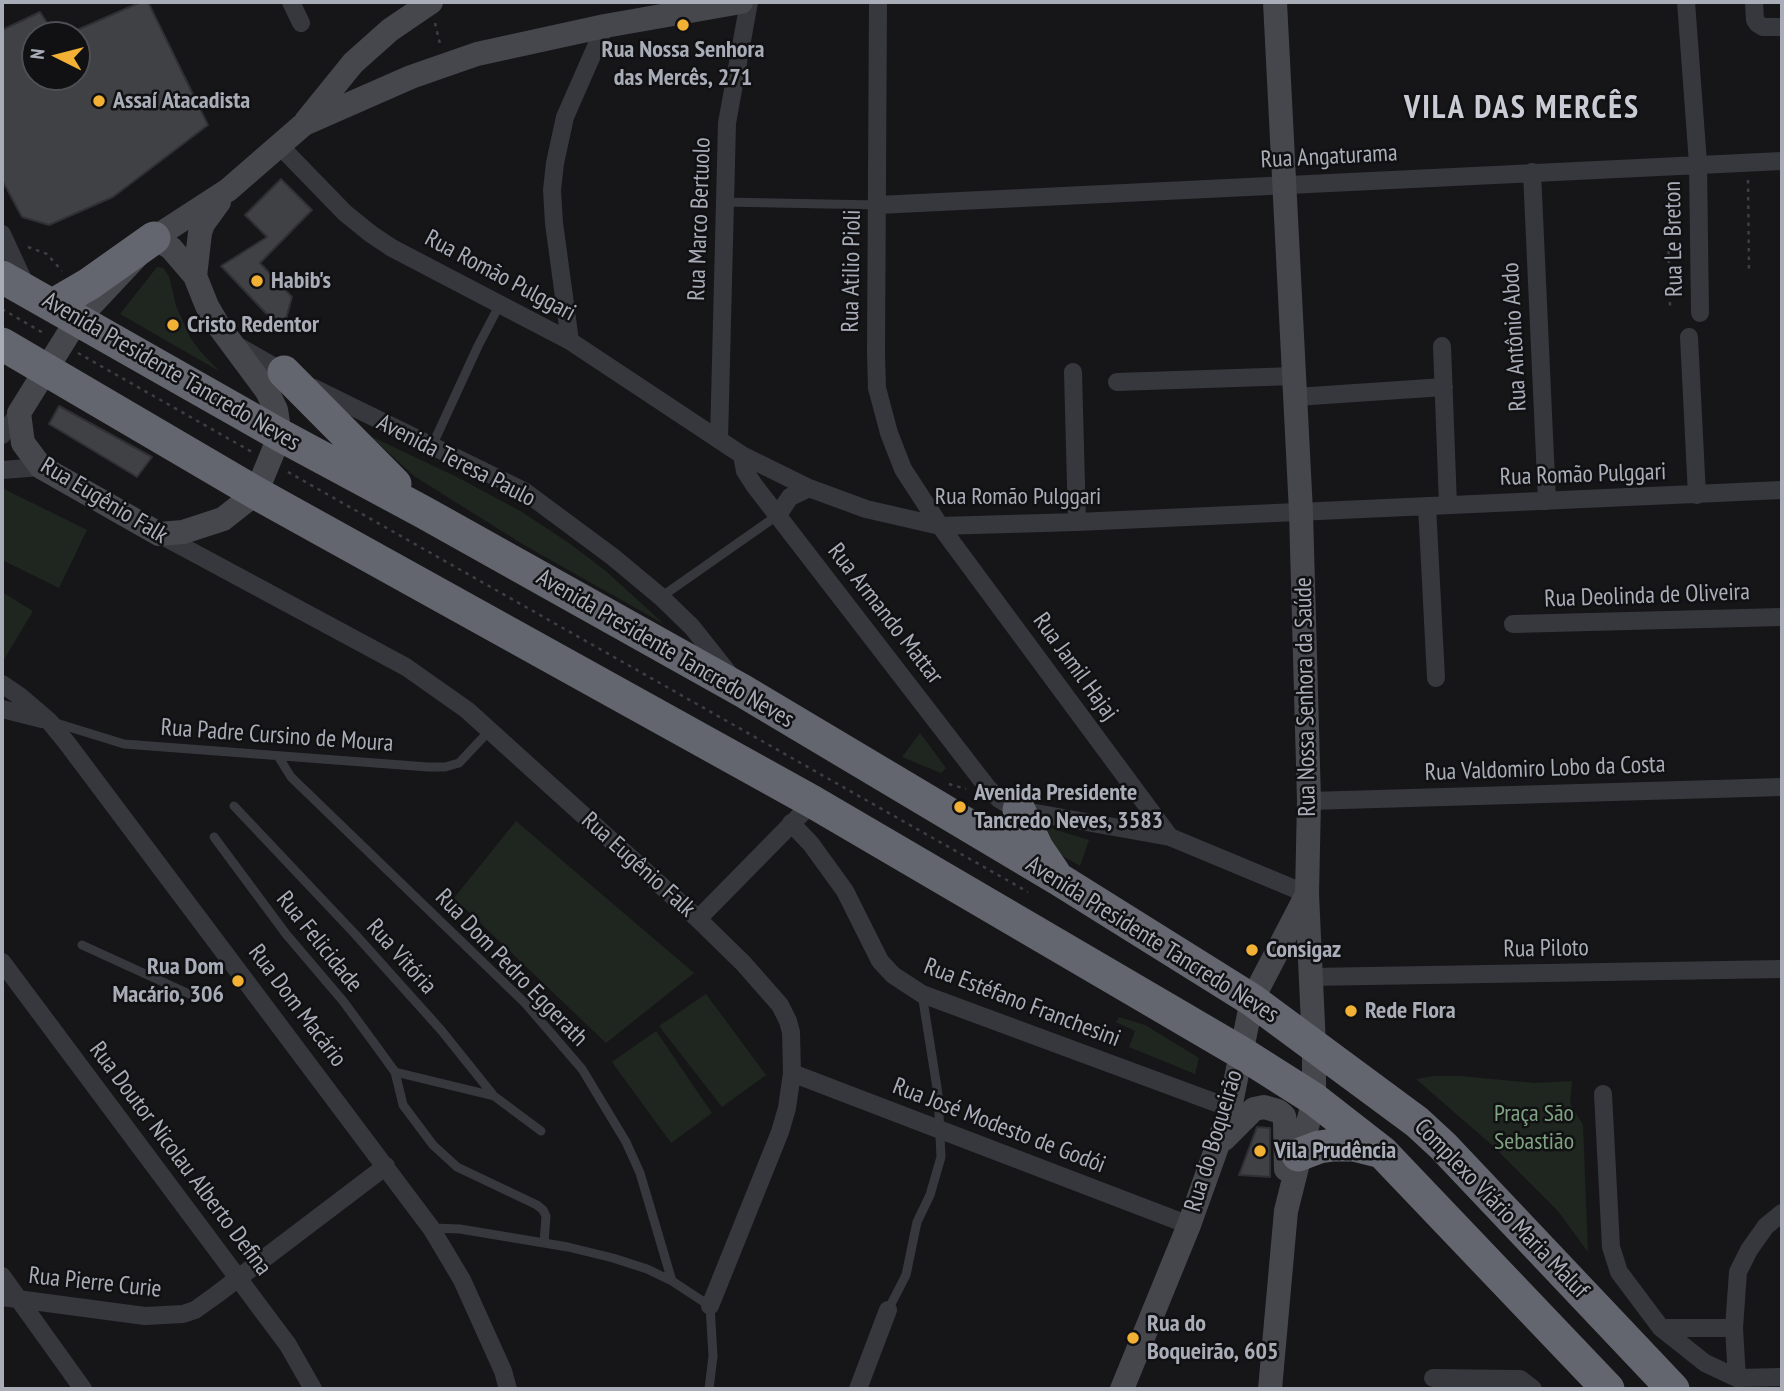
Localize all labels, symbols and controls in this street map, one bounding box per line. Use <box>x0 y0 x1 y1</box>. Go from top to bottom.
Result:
marker: Rua Nossa Senhora das Mercês, 271 <box>675 17 691 33</box>
north arrow <box>21 21 91 91</box>
place label: Rua Nossa Senhora das Mercês, 271 <box>602 36 764 92</box>
text: N <box>25 48 50 60</box>
place label: Assaí Atacadista <box>113 87 250 115</box>
district label: VILA DAS MERCÊS <box>1406 90 1638 128</box>
marker: Assaí Atacadista <box>91 93 107 109</box>
street label: Rua Marco Bertuolo <box>683 137 717 301</box>
street label: Rua Angaturama <box>1260 139 1398 175</box>
street label: Rua Le Breton <box>1659 181 1689 297</box>
street label: Rua Atilio Pioli <box>837 209 867 333</box>
street label: Rua Romão Pulggari <box>420 224 580 328</box>
street label: Rua Antônio Abdo <box>1497 262 1533 412</box>
place label: Habib's <box>271 267 331 295</box>
marker: Habib's <box>249 273 265 289</box>
street label: Avenida Presidente Tancredo Neves <box>37 286 305 458</box>
place label: Cristo Redentor <box>187 311 319 339</box>
marker: Cristo Redentor <box>165 317 181 333</box>
street label: Avenida Teresa Paulo <box>372 409 540 513</box>
street label: Rua Eugênio Falk <box>35 452 173 550</box>
street label: Rua Romão Pulggari <box>1499 458 1667 492</box>
street label: Rua Romão Pulggari <box>935 483 1101 511</box>
street label: Rua Armando Mattar <box>821 538 949 690</box>
street label: Avenida Presidente Tancredo Neves <box>531 563 799 735</box>
street label: Rua Nossa Senhora da Saúde <box>1290 577 1322 817</box>
street label: Rua Deolinda de Oliveira <box>1544 578 1750 614</box>
street label: Rua Jamil Hajaj <box>1026 608 1124 726</box>
street label: Rua Padre Cursino de Moura <box>160 714 394 758</box>
street label: Rua Valdomiro Lobo da Costa <box>1424 750 1666 788</box>
place label: Avenida Presidente Tancredo Neves, 3583 <box>974 779 1163 835</box>
marker: Avenida Presidente Tancredo Neves, 3583 <box>952 799 968 815</box>
street label: Rua Eugênio Falk <box>575 806 701 924</box>
street label: Avenida Presidente Tancredo Neves <box>1020 850 1284 1030</box>
street label: Rua Dom Pedro Eggerath <box>429 884 593 1052</box>
street label: Rua Felicidade <box>270 886 368 998</box>
street label: Rua Vitória <box>360 914 442 1000</box>
street label: Rua Piloto <box>1503 934 1589 964</box>
place label: Consigaz <box>1266 936 1341 964</box>
street label: Rua Dom Macário <box>242 939 352 1073</box>
marker: Consigaz <box>1244 942 1260 958</box>
street label: Rua Estéfano Franchesini <box>920 952 1124 1054</box>
place label: Rua Dom Macário, 306 <box>112 953 224 1009</box>
marker: Rua Dom Macário, 306 <box>230 973 246 989</box>
place label: Rede Flora <box>1365 997 1456 1025</box>
marker: Rede Flora <box>1343 1003 1359 1019</box>
street label: Rua Doutor Nicolau Alberto Defina <box>83 1036 277 1282</box>
street label: Rua do Boqueirão <box>1179 1067 1249 1215</box>
street label: Rua José Modesto de Godói <box>889 1072 1109 1180</box>
park label: Praça São Sebastião <box>1494 1100 1574 1156</box>
street label: Complexo Viário Maria Maluf <box>1408 1113 1594 1305</box>
place label: Vila Prudência <box>1274 1137 1396 1165</box>
marker: Vila Prudência <box>1252 1143 1268 1159</box>
street label: Rua Pierre Curie <box>27 1262 163 1304</box>
place label: Rua do Boqueirão, 605 <box>1147 1310 1278 1366</box>
marker: Rua do Boqueirão, 605 <box>1125 1330 1141 1346</box>

